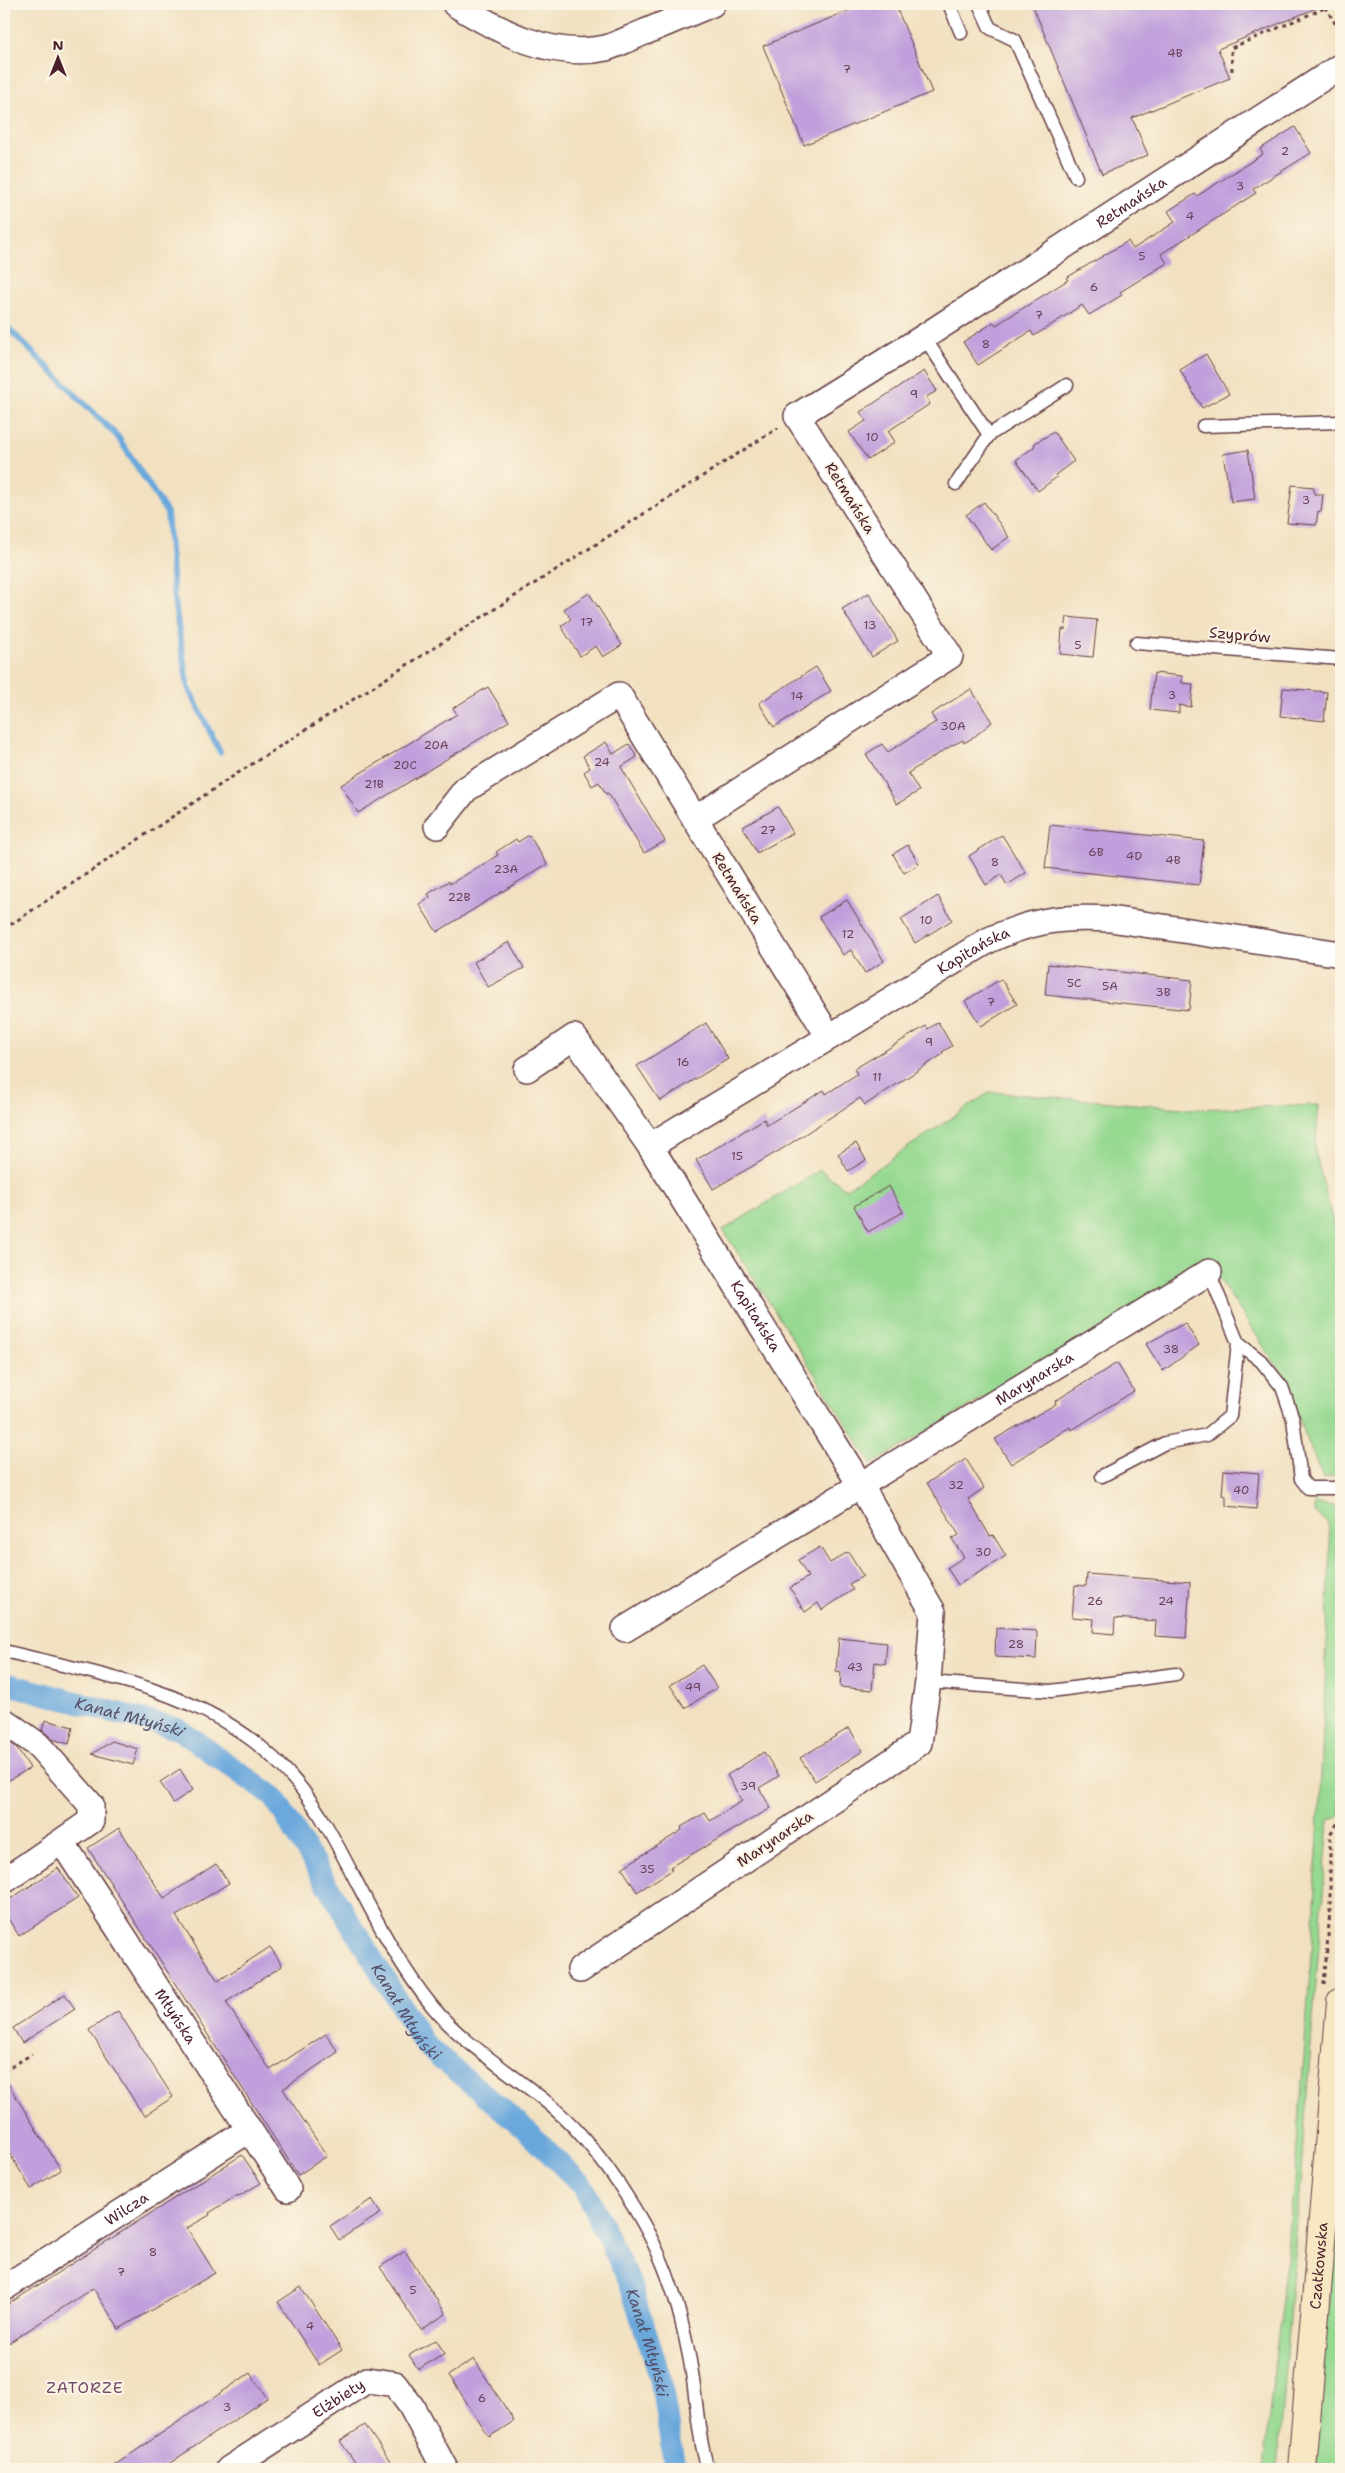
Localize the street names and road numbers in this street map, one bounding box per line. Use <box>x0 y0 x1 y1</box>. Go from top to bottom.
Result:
street label: Retmańska <box>1092 172 1171 233</box>
street label: Retmańska <box>820 459 880 538</box>
street label: Szyprów <box>1208 622 1272 648</box>
street label: Retmańska <box>707 849 767 928</box>
street label: Kapitańska <box>933 922 1013 979</box>
street label: Kapitańska <box>726 1277 786 1356</box>
street label: Marynarska <box>992 1347 1078 1410</box>
street label: Marynarska <box>733 1806 818 1872</box>
street label: Młyńska <box>150 1985 201 2048</box>
street label: Wilcza <box>101 2187 153 2230</box>
street label: Czatkowska <box>1305 2221 1333 2310</box>
street label: Elżbiety <box>308 2374 368 2423</box>

